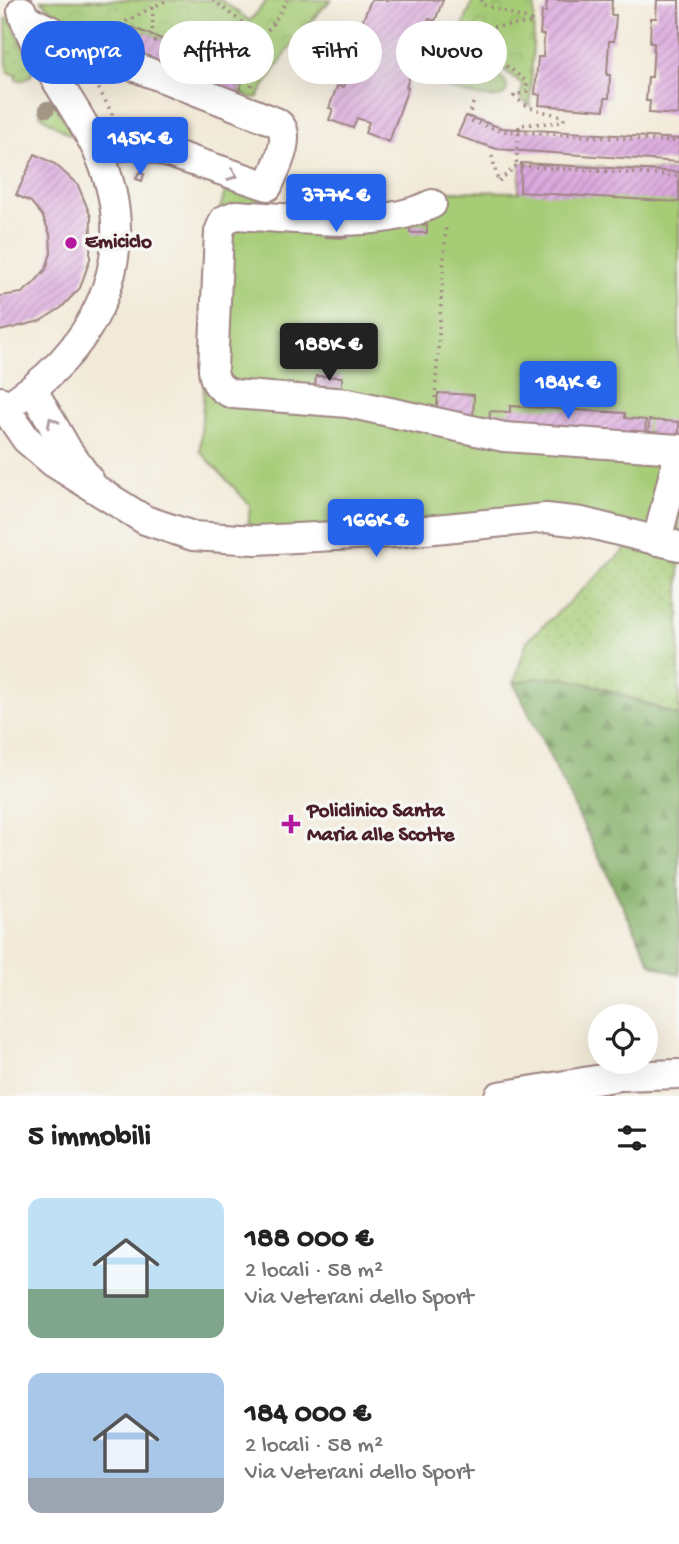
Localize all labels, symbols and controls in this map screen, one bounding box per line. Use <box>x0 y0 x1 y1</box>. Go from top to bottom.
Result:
chip: Compra <box>21 21 145 84</box>
chip: Affitta <box>159 21 274 84</box>
chip: Filtri <box>288 21 382 84</box>
chip: Nuovo <box>396 21 507 84</box>
pin: 145K € <box>83 118 197 177</box>
text: 145K € <box>108 126 172 153</box>
one-way arrow <box>227 167 239 182</box>
pin: 377K € <box>279 174 393 234</box>
text: 377K € <box>302 183 370 210</box>
place label: Emiciclo <box>85 231 152 256</box>
marker: Emiciclo <box>63 235 79 251</box>
pin: 188K € <box>272 324 386 383</box>
text: 188K € <box>296 332 362 359</box>
pin: 184K € <box>511 362 625 421</box>
text: 184K € <box>536 370 600 397</box>
one-way arrow <box>46 416 60 429</box>
pin: 166K € <box>319 500 433 559</box>
text: 166K € <box>344 508 408 535</box>
place label: Policlinico Santa Maria alle Scotte <box>306 800 455 849</box>
marker: Policlinico Santa Maria alle Scotte <box>281 814 301 834</box>
map controls <box>588 1004 658 1074</box>
button: locate <box>588 1004 658 1074</box>
icon: filters <box>613 1119 651 1157</box>
text: 5 immobili <box>28 1121 151 1156</box>
text: 188 000 € <box>245 1223 373 1258</box>
icon: home <box>84 1226 168 1310</box>
text: 2 locali · 58 m² <box>245 1258 383 1285</box>
text: Via Veterani dello Sport <box>245 1285 474 1312</box>
text: 184 000 € <box>245 1398 371 1433</box>
icon: home <box>84 1401 168 1485</box>
text: 2 locali · 58 m² <box>245 1433 383 1460</box>
text: Via Veterani dello Sport <box>245 1460 474 1487</box>

